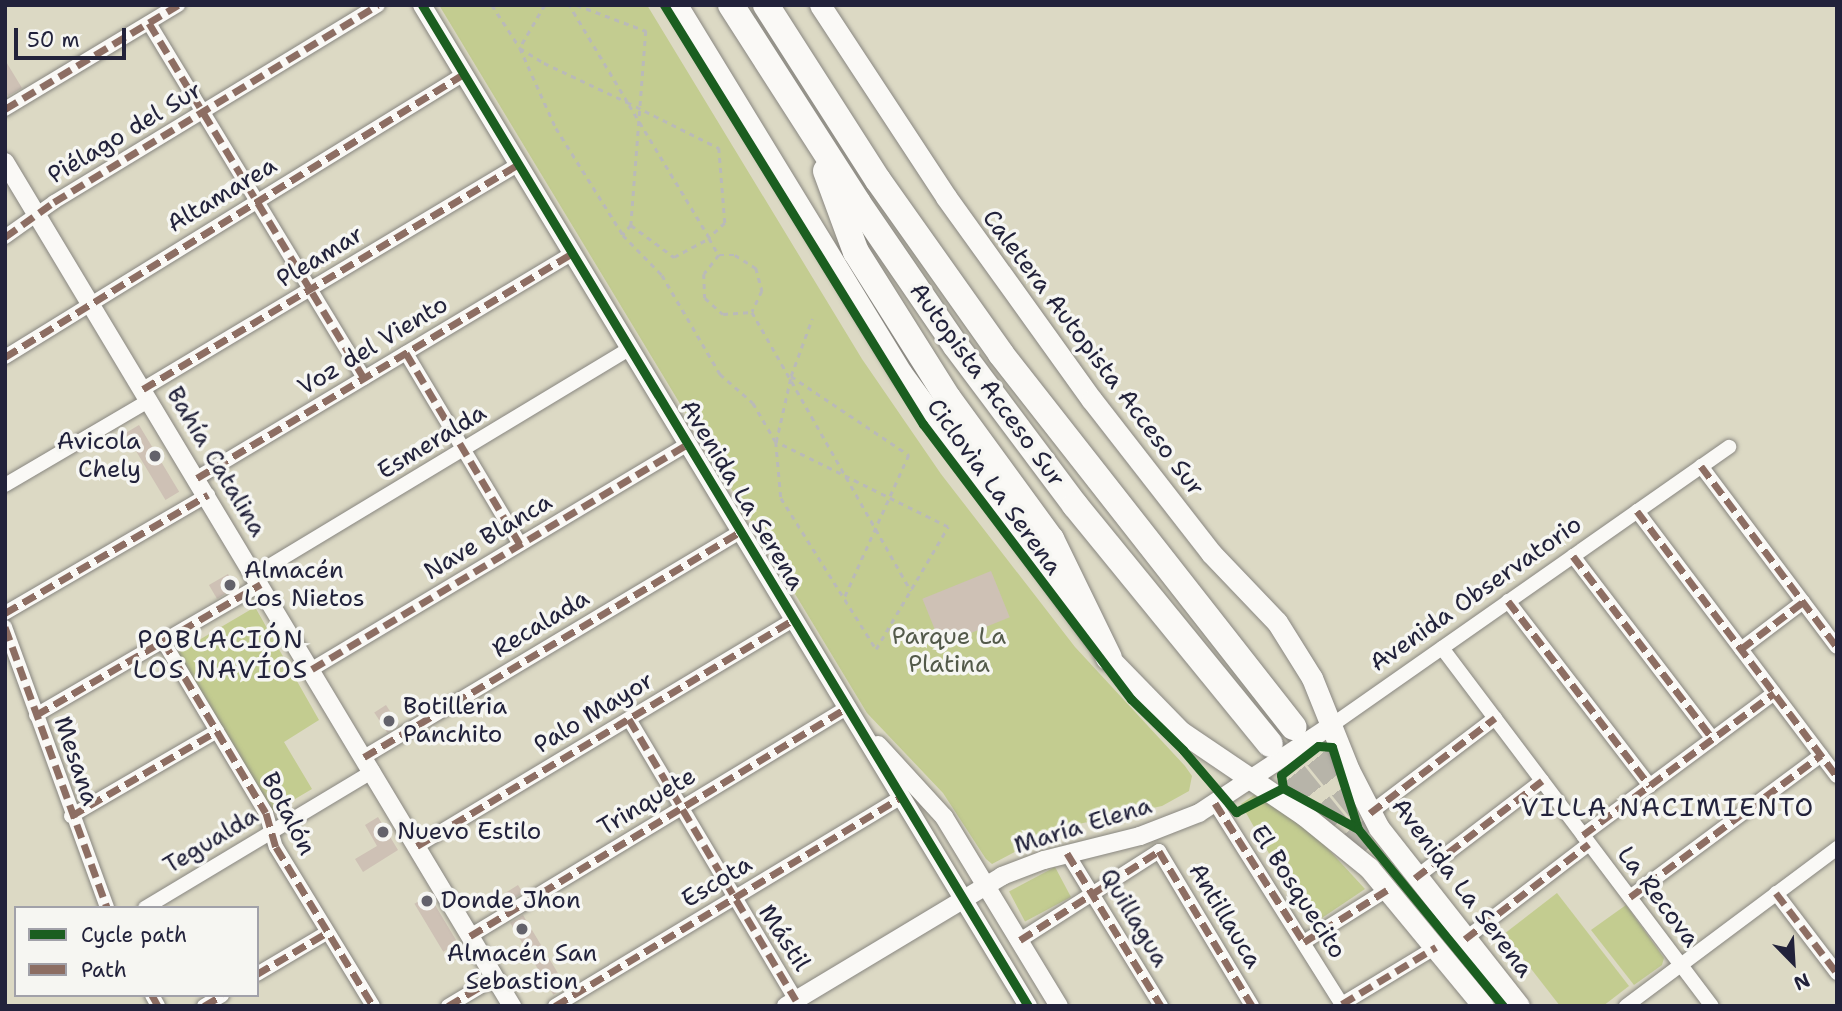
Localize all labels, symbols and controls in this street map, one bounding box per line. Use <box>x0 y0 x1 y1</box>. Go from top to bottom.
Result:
scale bar <box>18 14 130 58</box>
text: 50 m <box>27 26 80 54</box>
street label: Piélago del Sur <box>43 76 207 190</box>
street label: Altamarea <box>162 151 282 239</box>
street label: Caletera Autopista Acceso Sur <box>976 204 1210 502</box>
street label: Pleamar <box>272 220 368 294</box>
street label: Autopista Acceso Sur <box>903 277 1071 493</box>
street label: Voz del Viento <box>293 290 453 402</box>
street label: Bahía Catalina <box>160 382 272 542</box>
street label: Ciclovìa La Serena <box>920 393 1068 581</box>
street label: Avenida La Serena <box>674 395 810 595</box>
street label: Esmeralda <box>373 398 491 486</box>
place label: Avicola Chely <box>57 428 141 484</box>
marker: Avicola Chely <box>147 448 163 464</box>
street label: Nave Blanca <box>419 488 557 586</box>
street label: Avenida Observatorio <box>1365 510 1587 678</box>
place label: Almacén Los Nietos <box>244 557 365 613</box>
marker: Almacén Los Nietos <box>222 577 238 593</box>
street label: Recalada <box>487 584 595 664</box>
district label: POBLACIÓN LOS NAVÍOS <box>134 623 308 684</box>
park label: Parque La Platina <box>892 623 1006 679</box>
street label: Palo Mayor <box>529 666 659 760</box>
place label: Botilleria Panchito <box>403 693 507 749</box>
street label: Mesana <box>47 713 105 809</box>
marker: Botilleria Panchito <box>381 713 397 729</box>
street label: Trinquete <box>593 762 701 842</box>
street label: Botalón <box>255 768 321 860</box>
street label: María Elena <box>1011 791 1155 861</box>
district label: VILLA NACIMIENTO <box>1523 791 1813 823</box>
street label: Avenida La Serena <box>1385 793 1539 983</box>
street label: Tegualda <box>159 802 263 880</box>
place label: Nuevo Estilo <box>397 818 541 846</box>
street label: El Bosquecito <box>1244 820 1352 964</box>
marker: Nuevo Estilo <box>375 824 391 840</box>
street label: La Recova <box>1611 841 1705 953</box>
street label: Escota <box>677 850 757 914</box>
street label: Antillauca <box>1182 858 1268 974</box>
street label: Quillagua <box>1093 864 1175 972</box>
place label: Donde Jhon <box>441 887 581 915</box>
marker: Donde Jhon <box>419 893 435 909</box>
street label: Mástil <box>752 899 816 977</box>
legend <box>14 906 259 997</box>
text: Cycle path <box>81 921 187 949</box>
marker: Almacén San Sebastion <box>514 921 530 937</box>
north arrow <box>1758 927 1828 997</box>
place label: Almacén San Sebastion <box>447 940 597 996</box>
text: Path <box>81 956 127 984</box>
text: N <box>1790 967 1814 996</box>

